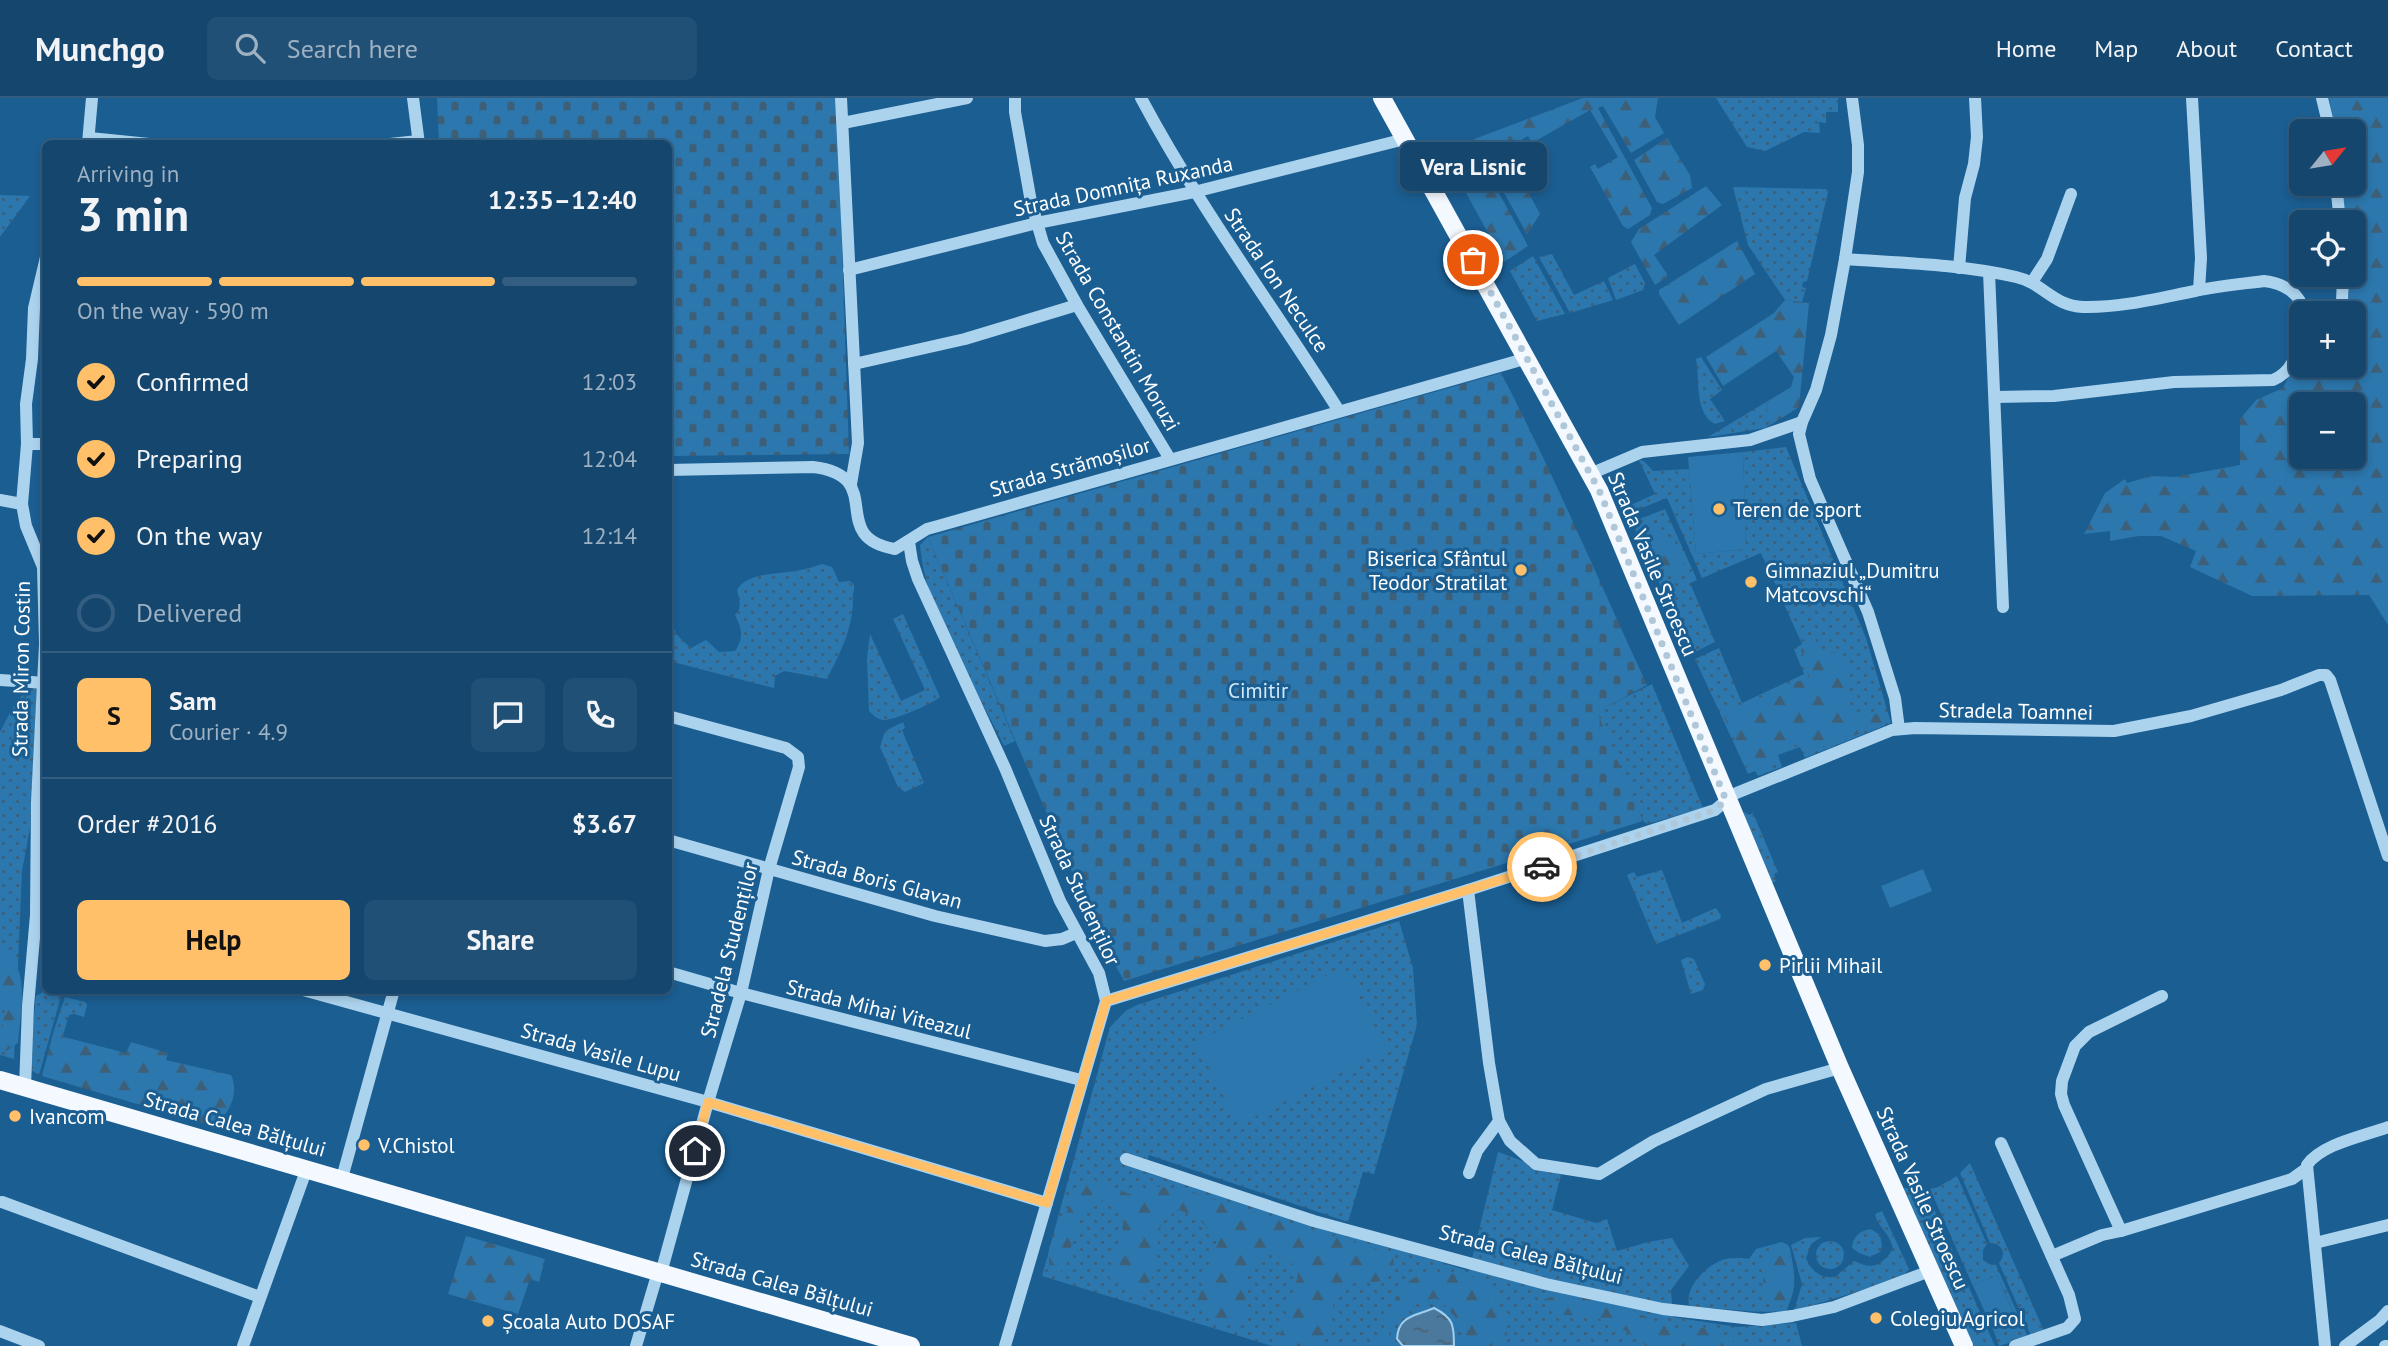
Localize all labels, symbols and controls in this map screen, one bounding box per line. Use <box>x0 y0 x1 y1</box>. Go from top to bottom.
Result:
search box <box>207 17 697 80</box>
text: Munchgo <box>35 27 165 70</box>
icon: search <box>231 29 269 67</box>
text: Search here <box>287 32 418 65</box>
text: Home <box>1996 33 2056 64</box>
text: Map <box>2094 33 2138 64</box>
text: About <box>2176 33 2237 64</box>
text: Contact <box>2275 33 2353 64</box>
north arrow <box>2289 119 2366 196</box>
map controls <box>2289 119 2366 469</box>
callout: Vera Lisnic <box>1400 141 1546 190</box>
street label: Strada Domnița Ruxanda <box>1011 150 1235 222</box>
text: Vera Lisnic <box>1421 152 1526 181</box>
text: Arriving in <box>77 159 179 188</box>
text: 12:35–12:40 <box>488 183 637 216</box>
text: 3 min <box>77 184 189 244</box>
street label: Strada Ion Neculce <box>1219 202 1335 358</box>
button: locate <box>2289 210 2366 287</box>
street label: Strada Constantin Moruzi <box>1050 226 1186 436</box>
pin <box>1443 230 1503 290</box>
icon: bag <box>1454 241 1492 279</box>
text: On the way · 590 m <box>77 296 269 325</box>
button: + <box>2289 301 2366 378</box>
icon: check <box>77 363 115 401</box>
text: Confirmed <box>136 365 249 398</box>
text: 12:03 <box>582 367 637 396</box>
button: − <box>2289 392 2366 469</box>
street label: Strada Strămoșilor <box>986 431 1154 503</box>
icon: check <box>77 440 115 478</box>
text: Preparing <box>136 442 243 475</box>
text: 12:04 <box>582 444 637 473</box>
street label: Strada Vasile Stroescu <box>1602 468 1704 660</box>
place label: Teren de sport <box>1733 496 1861 523</box>
marker: Teren de sport <box>1711 501 1727 517</box>
icon: check <box>77 517 115 555</box>
text: On the way <box>136 519 262 552</box>
text: 12:14 <box>582 521 637 550</box>
place label: Biserica Sfântul Teodor Stratilat <box>1367 545 1507 596</box>
place label: Gimnaziul „Dumitru Matcovschi“ <box>1765 557 1940 608</box>
marker: Biserica Sfântul Teodor Stratilat <box>1513 562 1529 578</box>
marker: Gimnaziul „Dumitru Matcovschi“ <box>1743 574 1759 590</box>
street label: Strada Miron Costin <box>6 581 36 757</box>
text: Delivered <box>136 596 242 629</box>
park label: Cimitir <box>1228 677 1288 704</box>
button: chat <box>471 678 545 752</box>
button: phone <box>563 678 637 752</box>
text: Sam <box>169 684 217 717</box>
street label: Stradela Toamnei <box>1938 696 2094 726</box>
text: S <box>107 699 121 732</box>
text: Courier · 4.9 <box>169 717 288 746</box>
text: Order #2016 <box>77 807 217 840</box>
text: $3.67 <box>572 807 637 840</box>
street label: Strada Studenților <box>1033 810 1127 970</box>
courier <box>1507 832 1577 902</box>
street label: Strada Boris Glavan <box>789 843 965 915</box>
icon: car <box>1523 848 1561 886</box>
street label: Stradela Studenților <box>694 859 764 1041</box>
button: Help <box>77 900 350 980</box>
button: Share <box>364 900 637 980</box>
place label: Pirlii Mihail <box>1779 952 1882 979</box>
marker: Pirlii Mihail <box>1757 957 1773 973</box>
street label: Strada Mihai Viteazul <box>783 973 975 1045</box>
street label: Strada Vasile Lupu <box>518 1016 684 1088</box>
street label: Strada Calea Bălțului <box>141 1085 329 1163</box>
street label: Strada Vasile Stroescu <box>1870 1102 1976 1294</box>
place label: Ivancom <box>29 1103 104 1130</box>
marker: Ivancom <box>7 1108 23 1124</box>
pin <box>665 1121 725 1181</box>
place label: V.Chistol <box>377 1132 455 1159</box>
icon: home <box>676 1132 714 1170</box>
marker: V.Chistol <box>356 1137 372 1153</box>
street label: Strada Calea Bălțului <box>1436 1218 1626 1290</box>
street label: Strada Calea Bălțului <box>688 1245 876 1323</box>
place label: Colegiu Agricol <box>1890 1305 2025 1332</box>
place label: Școala Auto DOSAF <box>502 1308 675 1335</box>
marker: Colegiu Agricol <box>1868 1310 1884 1326</box>
marker: Școala Auto DOSAF <box>480 1313 496 1329</box>

